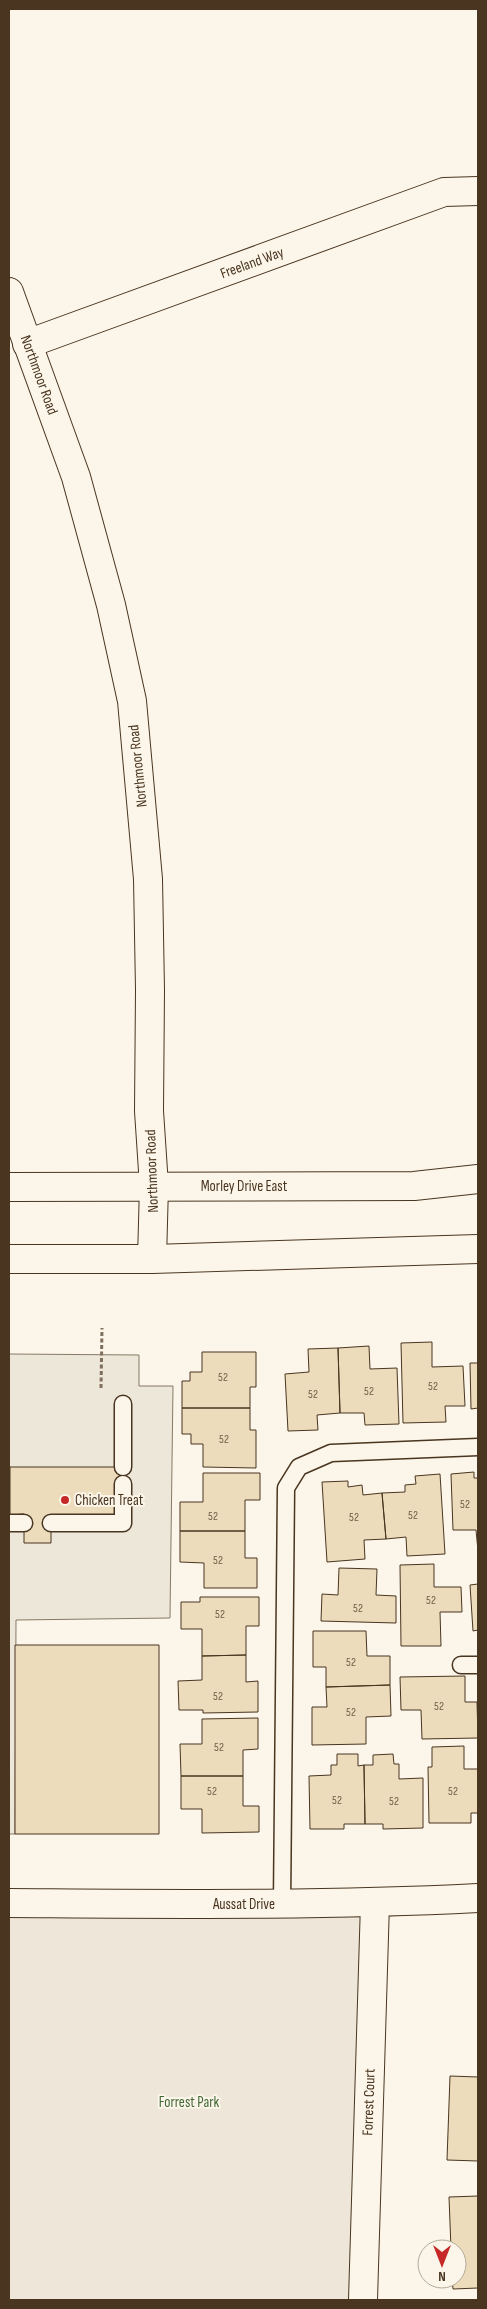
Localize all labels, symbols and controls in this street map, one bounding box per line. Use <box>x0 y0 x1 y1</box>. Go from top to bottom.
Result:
street label: Freeland Way <box>218 243 287 283</box>
street label: Northmoor Road <box>16 333 62 417</box>
street label: Northmoor Road <box>124 724 152 808</box>
street label: Northmoor Road <box>141 1129 163 1213</box>
street label: Morley Drive East <box>201 1177 288 1196</box>
house number: 52 <box>218 1370 228 1385</box>
house number: 52 <box>428 1379 438 1394</box>
house number: 52 <box>364 1384 374 1399</box>
house number: 52 <box>308 1387 318 1402</box>
house number: 52 <box>219 1432 229 1447</box>
place label: Chicken Treat <box>75 1491 144 1510</box>
marker: Chicken Treat <box>59 1494 71 1506</box>
house number: 52 <box>460 1497 470 1512</box>
house number: 52 <box>408 1508 418 1523</box>
house number: 52 <box>208 1509 218 1524</box>
house number: 52 <box>349 1510 359 1525</box>
house number: 52 <box>213 1553 223 1568</box>
house number: 52 <box>426 1593 436 1608</box>
house number: 52 <box>353 1601 363 1616</box>
house number: 52 <box>215 1607 225 1622</box>
house number: 52 <box>346 1655 356 1670</box>
house number: 52 <box>213 1689 223 1704</box>
house number: 52 <box>434 1699 444 1714</box>
house number: 52 <box>346 1705 356 1720</box>
house number: 52 <box>214 1740 224 1755</box>
house number: 52 <box>207 1784 217 1799</box>
house number: 52 <box>448 1784 458 1799</box>
house number: 52 <box>332 1793 342 1808</box>
house number: 52 <box>389 1794 399 1809</box>
street label: Aussat Drive <box>212 1895 275 1914</box>
street label: Forrest Court <box>358 2068 380 2136</box>
park label: Forrest Park <box>159 2093 219 2112</box>
north arrow <box>417 2239 467 2289</box>
text: N <box>438 2268 446 2285</box>

